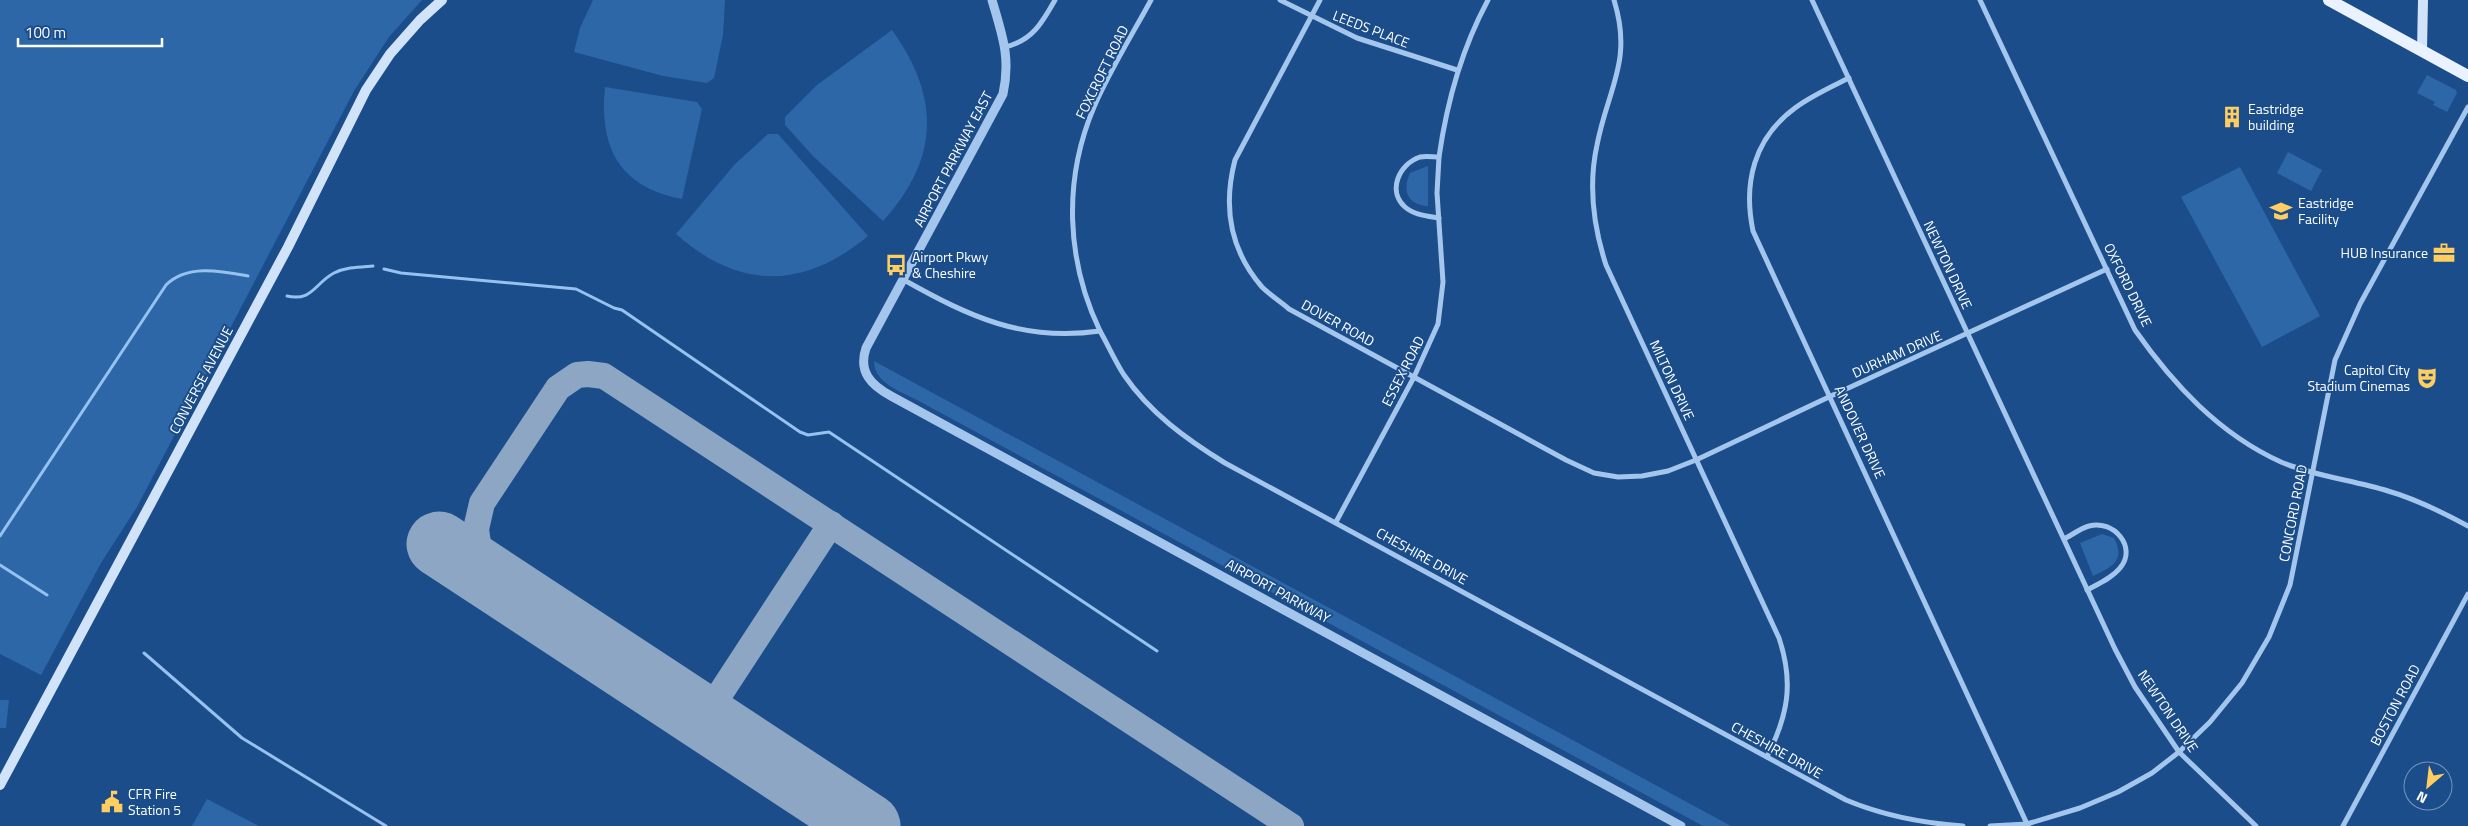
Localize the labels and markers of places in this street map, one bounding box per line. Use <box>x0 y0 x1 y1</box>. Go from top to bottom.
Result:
place label: Eastridge building <box>2248 98 2304 135</box>
building icon: Eastridge building <box>2219 104 2245 130</box>
place label: Eastridge Facility <box>2298 192 2354 229</box>
school or university icon: Eastridge Facility <box>2268 198 2294 224</box>
office icon: HUB Insurance <box>2431 240 2457 266</box>
place label: HUB Insurance <box>2340 242 2428 263</box>
place label: Airport Pkwy & Cheshire <box>912 246 989 283</box>
bus stop icon: Airport Pkwy & Cheshire <box>883 252 909 278</box>
place label: Capitol City Stadium Cinemas <box>2307 359 2410 396</box>
theatre icon: Capitol City Stadium Cinemas <box>2414 365 2440 391</box>
place label: CFR Fire Station 5 <box>128 783 181 820</box>
public building icon: CFR Fire Station 5 <box>99 789 125 815</box>

